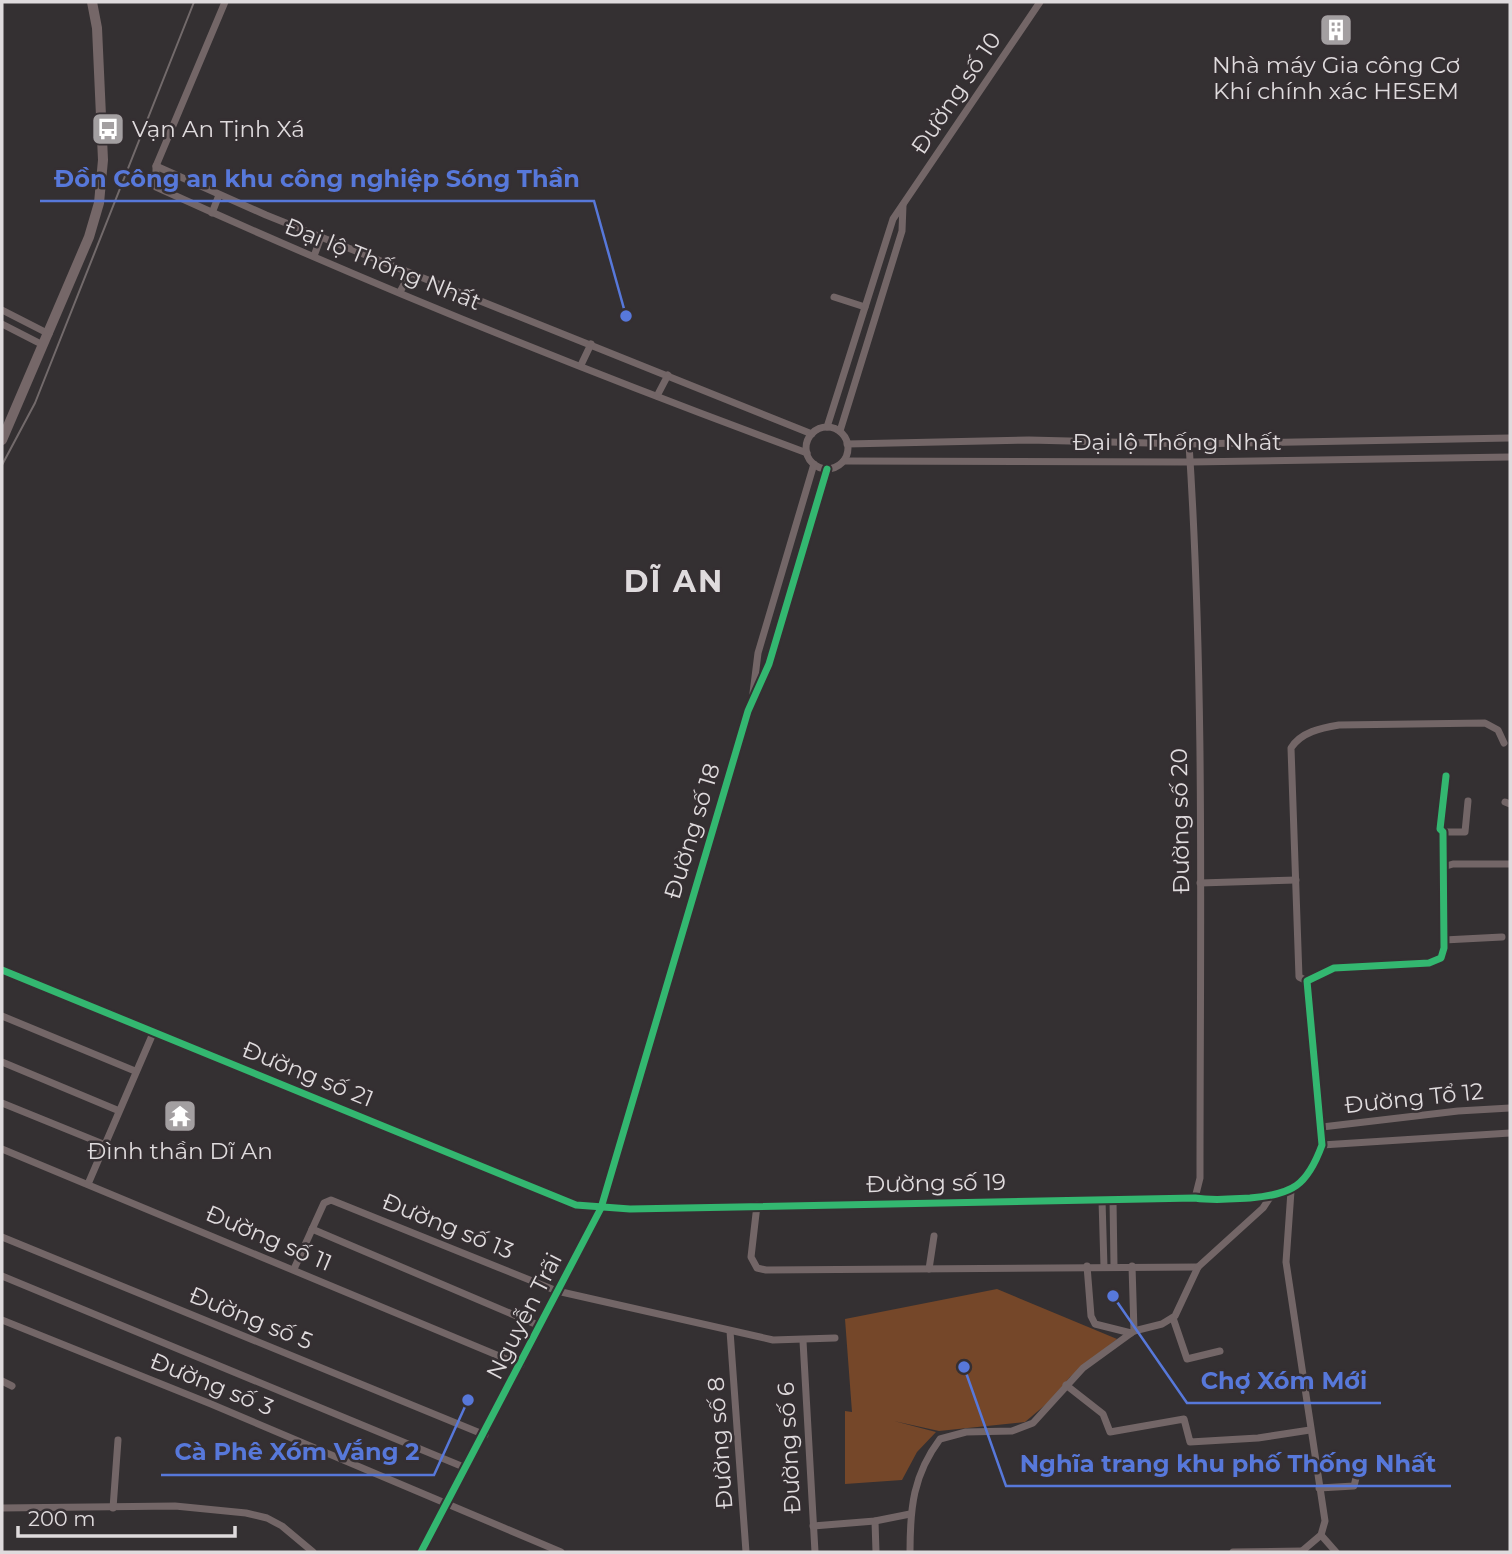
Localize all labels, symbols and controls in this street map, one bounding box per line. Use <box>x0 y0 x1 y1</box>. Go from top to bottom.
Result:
building icon: Nhà máy Gia công Cơ Khí chính xác HESEM <box>1317 11 1355 49</box>
street label: Đường số 10 <box>905 27 1007 159</box>
place label: Nhà máy Gia công Cơ Khí chính xác HESEM <box>1212 51 1460 105</box>
bus stop icon: Vạn An Tịnh Xá <box>89 110 127 148</box>
place label: Vạn An Tịnh Xá <box>132 115 305 143</box>
callout: Đồn Công an khu công nghiệp Sóng Thần <box>40 156 594 201</box>
text: Đồn Công an khu công nghiệp Sóng Thần <box>54 164 580 193</box>
street label: Đại lộ Thống Nhất <box>281 212 485 316</box>
street label: Đại lộ Thống Nhất <box>1072 428 1282 456</box>
district label: DĨ AN <box>624 563 724 600</box>
street label: Đường số 20 <box>1165 748 1195 894</box>
street label: Đường số 18 <box>658 760 726 902</box>
street label: Đường số 21 <box>238 1035 378 1113</box>
street label: Đường Tổ 12 <box>1343 1077 1485 1119</box>
temple icon: Đình thần Dĩ An <box>161 1097 199 1135</box>
place label: Đình thần Dĩ An <box>87 1137 273 1165</box>
street label: Đường số 19 <box>866 1168 1006 1198</box>
street label: Đường số 13 <box>378 1187 518 1265</box>
street label: Đường số 11 <box>202 1199 336 1277</box>
street label: Nguyễn Trãi <box>480 1248 568 1384</box>
street label: Đường số 5 <box>185 1281 317 1355</box>
street label: Đường số 3 <box>146 1347 278 1421</box>
callout: Chợ Xóm Mới <box>1187 1358 1381 1403</box>
text: Chợ Xóm Mới <box>1201 1366 1367 1395</box>
street label: Đường số 8 <box>701 1376 739 1510</box>
street label: Đường số 6 <box>772 1382 806 1514</box>
callout: Cà Phê Xóm Vắng 2 <box>161 1430 434 1475</box>
text: Cà Phê Xóm Vắng 2 <box>175 1437 420 1466</box>
callout: Nghĩa trang khu phố Thống Nhất <box>1006 1441 1451 1486</box>
text: Nghĩa trang khu phố Thống Nhất <box>1020 1449 1437 1478</box>
scale bar <box>18 1494 234 1538</box>
text: 200 m <box>28 1506 95 1531</box>

